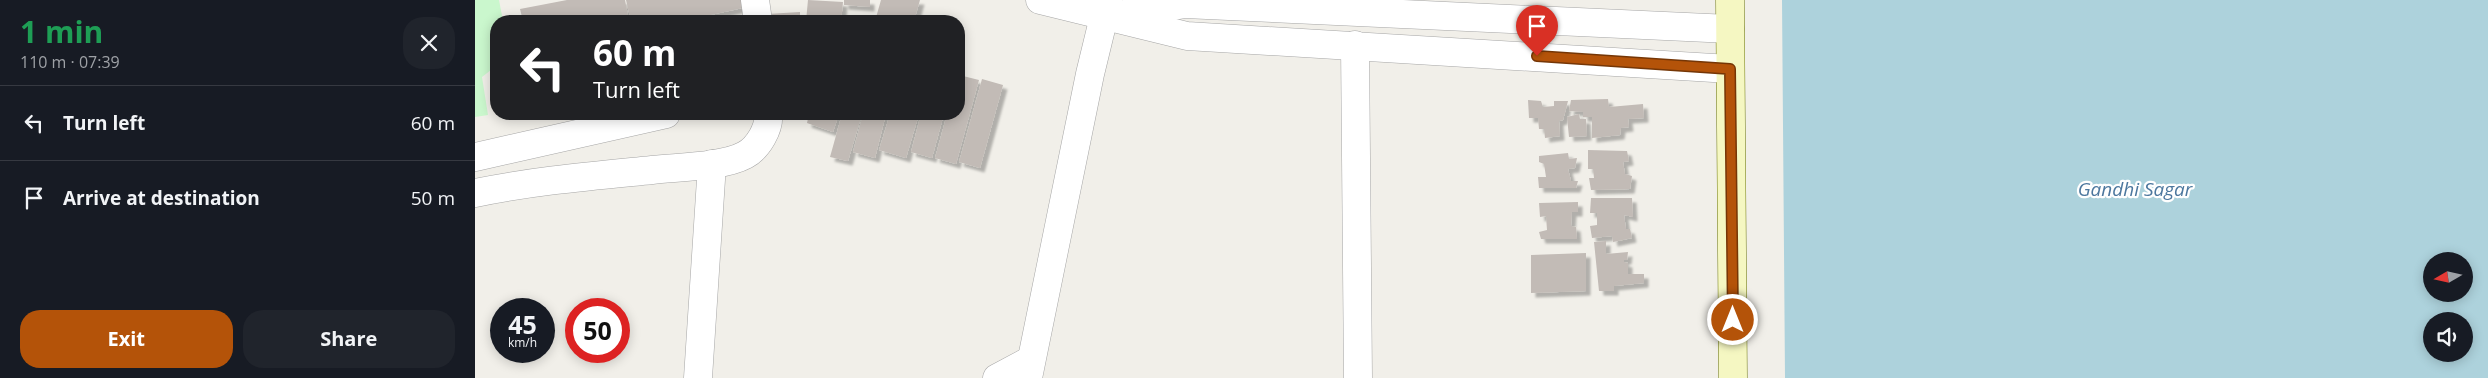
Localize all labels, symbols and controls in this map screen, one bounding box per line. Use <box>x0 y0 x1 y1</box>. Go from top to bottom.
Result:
pin <box>1516 5 1558 56</box>
text: 1 min <box>20 11 103 52</box>
icon: arrive <box>1523 12 1551 40</box>
button: close <box>403 17 455 69</box>
text: 60 m <box>593 29 676 76</box>
icon: left <box>510 35 575 100</box>
text: 110 m · 07:39 <box>20 51 120 73</box>
text: Turn left <box>593 74 680 104</box>
icon: left <box>20 109 48 137</box>
text: Turn left <box>63 110 145 136</box>
text: 60 m <box>411 110 455 136</box>
water label: Gandhi Sagar <box>2078 176 2194 202</box>
icon: arrive <box>20 184 48 212</box>
text: Arrive at destination <box>63 185 260 211</box>
text: 50 m <box>411 185 455 211</box>
north arrow <box>2423 252 2473 302</box>
map controls <box>2423 252 2473 362</box>
position arrow <box>1706 293 1758 345</box>
speed limit sign: 50 <box>565 298 630 363</box>
text: 45 <box>508 307 537 341</box>
button: Exit <box>20 310 233 368</box>
button: Share <box>243 310 455 368</box>
button: sound <box>2423 312 2473 362</box>
text: km/h <box>508 334 537 351</box>

